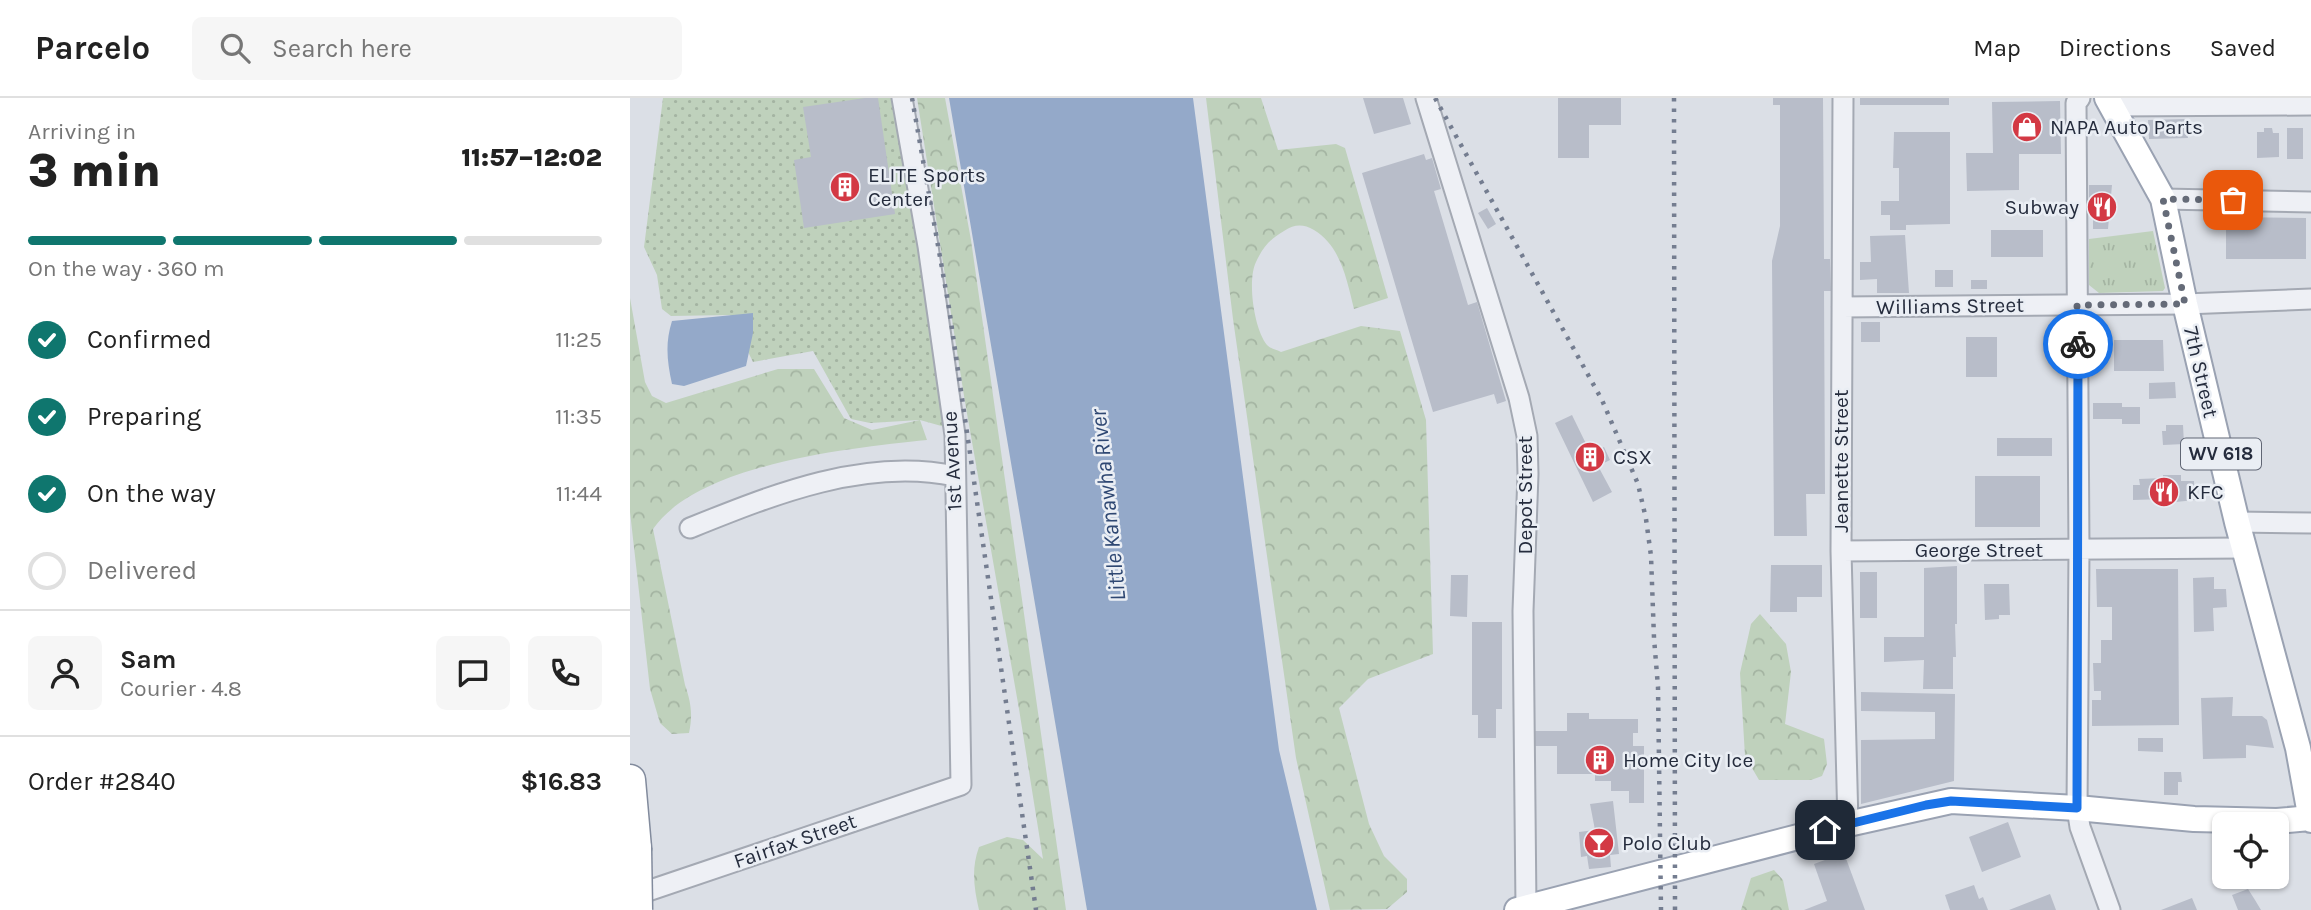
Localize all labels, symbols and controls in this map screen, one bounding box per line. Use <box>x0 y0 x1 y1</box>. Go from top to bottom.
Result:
search box <box>192 17 682 80</box>
text: Parcelo <box>35 29 150 67</box>
icon: search <box>216 29 254 67</box>
text: Search here <box>272 33 412 64</box>
text: Map <box>1973 34 2021 62</box>
text: Directions <box>2059 34 2172 62</box>
text: Saved <box>2210 34 2276 62</box>
shop icon: NAPA Auto Parts <box>2010 110 2044 144</box>
place label: NAPA Auto Parts <box>2050 115 2203 139</box>
text: Arriving in <box>28 118 136 145</box>
text: 11:57–12:02 <box>461 142 602 173</box>
text: 3 min <box>28 144 161 198</box>
place label: ELITE Sports Center <box>868 163 986 211</box>
building icon: ELITE Sports Center <box>828 170 862 204</box>
pin <box>2203 170 2263 230</box>
icon: bag <box>2214 181 2252 219</box>
restaurant icon: Subway <box>2085 190 2119 224</box>
place label: Subway <box>2005 195 2079 219</box>
text: On the way · 360 m <box>28 255 224 282</box>
street label: Williams Street <box>1876 293 2024 319</box>
courier <box>2043 309 2113 379</box>
icon: check <box>28 321 66 359</box>
text: Confirmed <box>87 324 212 355</box>
street label: 7th Street <box>2179 324 2223 420</box>
icon: bike <box>2059 325 2097 363</box>
text: 11:25 <box>555 326 602 353</box>
street label: Jeanette Street <box>1829 389 1853 533</box>
icon: check <box>28 398 66 436</box>
text: Preparing <box>87 401 201 432</box>
text: 11:35 <box>555 403 602 430</box>
water label: Little Kanawha River <box>1084 407 1132 602</box>
street label: 1st Avenue <box>937 410 967 512</box>
street label: Depot Street <box>1513 435 1537 554</box>
road number: WV 618 <box>2181 438 2261 470</box>
building icon: CSX <box>1573 440 1607 474</box>
place label: CSX <box>1613 445 1652 469</box>
icon: check <box>28 475 66 513</box>
restaurant icon: KFC <box>2147 475 2181 509</box>
text: On the way <box>87 478 216 509</box>
text: 11:44 <box>556 480 602 507</box>
place label: KFC <box>2187 480 2224 504</box>
street label: George Street <box>1915 538 2043 562</box>
text: Delivered <box>87 555 197 586</box>
button: person <box>28 636 102 710</box>
button: chat <box>436 636 510 710</box>
button: phone <box>528 636 602 710</box>
text: Sam <box>120 644 176 675</box>
text: Courier · 4.8 <box>120 675 242 702</box>
building icon: Home City Ice <box>1583 743 1617 777</box>
place label: Home City Ice <box>1623 748 1753 772</box>
text: Order #2840 <box>28 766 176 797</box>
text: $16.83 <box>520 766 602 797</box>
pin <box>1795 800 1855 860</box>
street label: Fairfax Street <box>731 809 860 873</box>
icon: home <box>1806 811 1844 849</box>
map controls <box>2212 812 2289 889</box>
button: locate <box>2212 812 2289 889</box>
bar icon: Polo Club <box>1582 826 1616 860</box>
place label: Polo Club <box>1622 831 1711 855</box>

